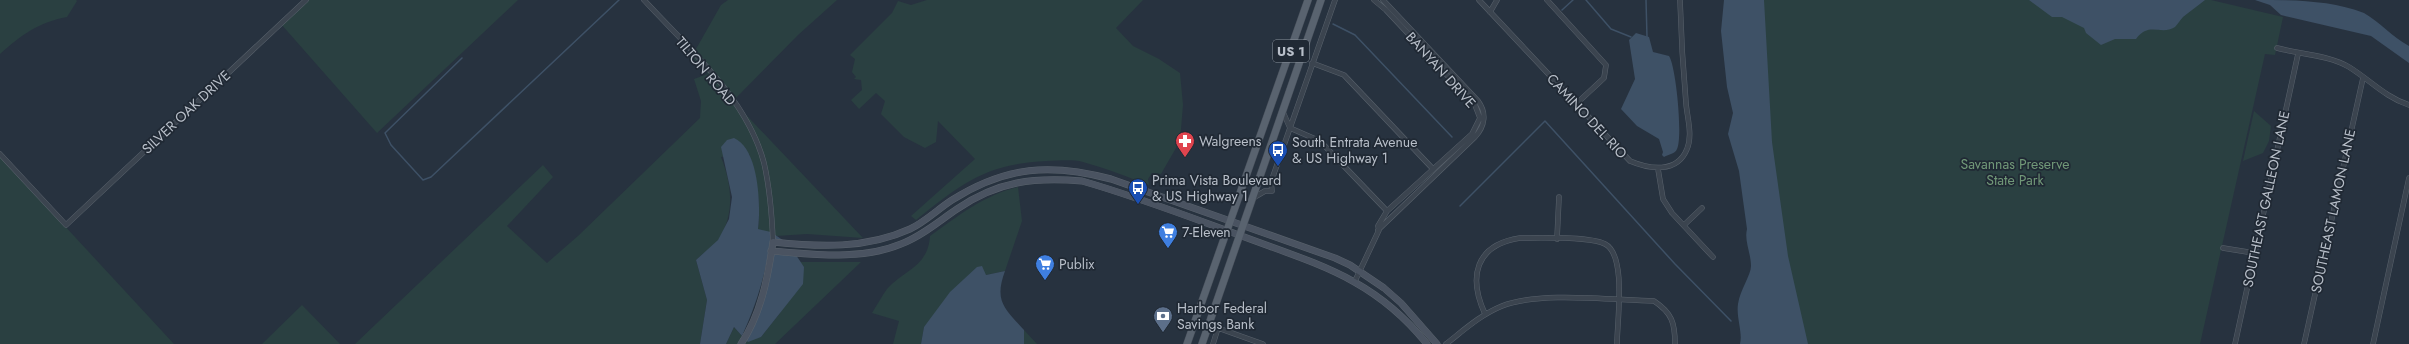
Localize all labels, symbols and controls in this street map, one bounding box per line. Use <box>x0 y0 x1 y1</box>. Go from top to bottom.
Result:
street label: BANYAN DRIVE <box>1401 28 1481 112</box>
street label: TILTON ROAD <box>671 32 741 110</box>
road number: US 1 <box>1273 40 1309 62</box>
street label: SILVER OAK DRIVE <box>137 66 235 158</box>
street label: CAMINO DEL RIO <box>1542 69 1632 163</box>
street label: SOUTHEAST GALLEON LANE <box>2238 109 2294 289</box>
street label: SOUTHEAST LAMON LANE <box>2306 127 2360 295</box>
pharmacy icon: Walgreens <box>1174 130 1196 158</box>
place label: Walgreens <box>1199 131 1262 151</box>
place label: South Entrata Avenue & US Highway 1 <box>1292 132 1417 168</box>
bus stop icon: South Entrata Avenue & US Highway 1 <box>1267 139 1289 167</box>
park label: Savannas Preserve State Park <box>1961 154 2069 190</box>
place label: Prima Vista Boulevard & US Highway 1 <box>1152 170 1281 206</box>
bus stop icon: Prima Vista Boulevard & US Highway 1 <box>1127 177 1149 205</box>
supermarket icon: 7-Eleven <box>1157 221 1179 249</box>
place label: 7-Eleven <box>1182 222 1231 242</box>
supermarket icon: Publix <box>1034 253 1056 281</box>
place label: Publix <box>1059 254 1095 274</box>
place label: Harbor Federal Savings Bank <box>1177 298 1267 334</box>
bank icon: Harbor Federal Savings Bank <box>1152 305 1174 333</box>

